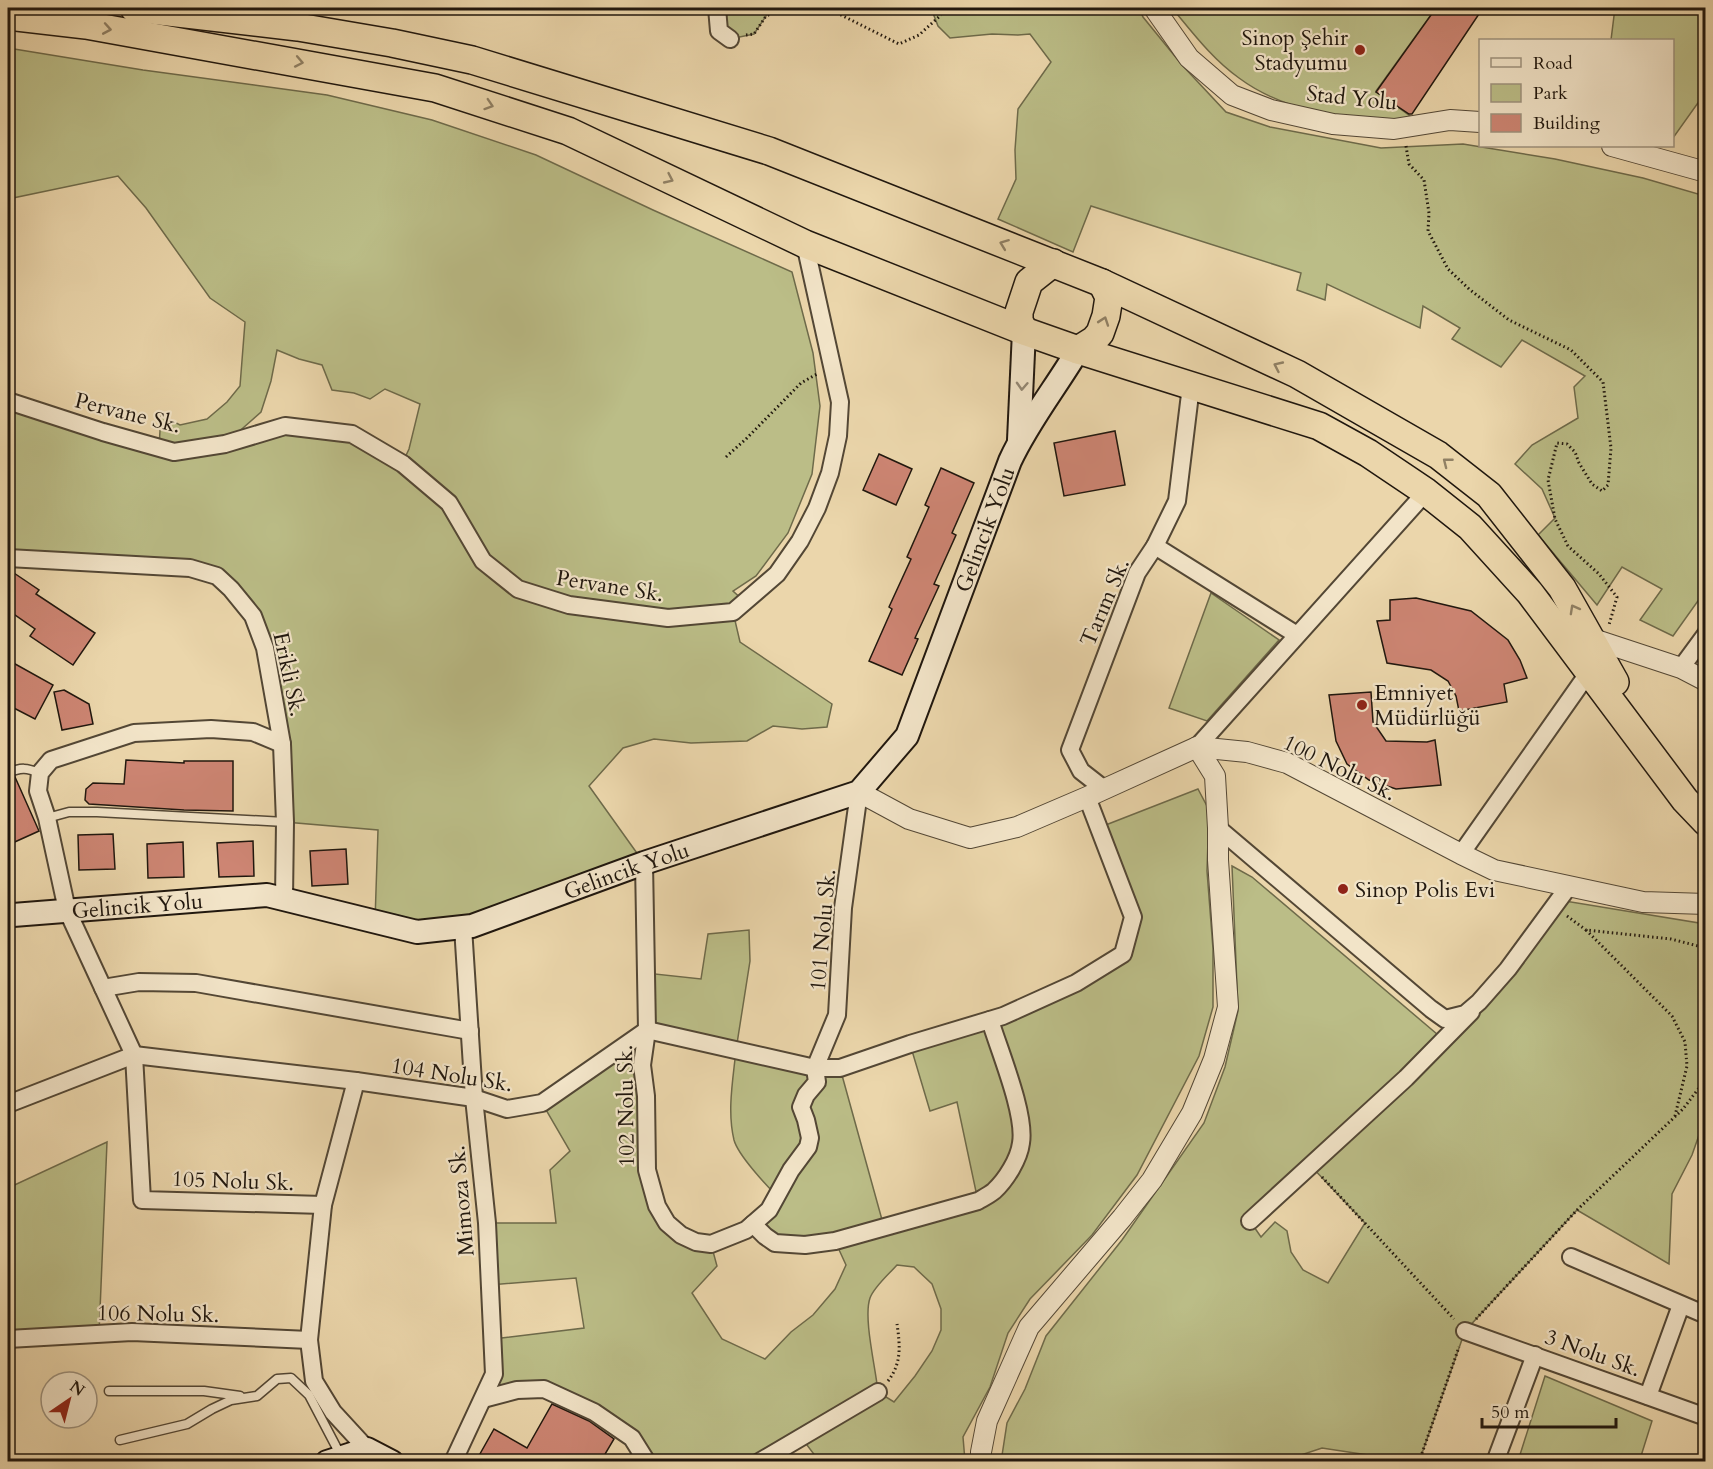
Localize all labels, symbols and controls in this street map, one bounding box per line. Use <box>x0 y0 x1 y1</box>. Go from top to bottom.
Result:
one-way arrow <box>103 22 112 34</box>
place label: Sinop Şehir Stadyumu <box>1241 23 1349 78</box>
legend <box>1479 39 1674 147</box>
marker: Sinop Şehir Stadyumu <box>1353 43 1367 57</box>
text: Road <box>1533 51 1573 76</box>
one-way arrow <box>295 56 304 68</box>
street label: Stad Yolu <box>1305 78 1399 118</box>
text: Park <box>1533 81 1568 106</box>
one-way arrow <box>483 98 494 110</box>
text: Building <box>1533 111 1601 136</box>
one-way arrow <box>663 171 674 183</box>
one-way arrow <box>999 239 1010 251</box>
one-way arrow <box>1096 317 1109 327</box>
one-way arrow <box>1274 361 1285 373</box>
one-way arrow <box>1015 382 1028 391</box>
street label: Pervane Sk. <box>72 385 184 441</box>
one-way arrow <box>1443 459 1454 470</box>
street label: Gelincik Yolu <box>948 463 1022 597</box>
street label: Tarım Sk. <box>1073 554 1137 651</box>
street label: Pervane Sk. <box>554 563 666 609</box>
one-way arrow <box>1570 604 1581 615</box>
street label: Erikli Sk. <box>265 629 313 719</box>
place label: Emniyet Müdürlüğü <box>1374 678 1481 733</box>
marker: Emniyet Müdürlüğü <box>1355 698 1369 712</box>
street label: 100 Nolu Sk. <box>1278 728 1401 808</box>
street label: Gelincik Yolu <box>559 835 693 907</box>
street label: 101 Nolu Sk. <box>803 868 843 992</box>
place label: Sinop Polis Evi <box>1355 875 1495 905</box>
marker: Sinop Polis Evi <box>1336 882 1350 896</box>
street label: Gelincik Yolu <box>70 886 204 926</box>
street label: 102 Nolu Sk. <box>610 1045 642 1167</box>
street label: 104 Nolu Sk. <box>389 1051 515 1099</box>
street label: Mimoza Sk. <box>442 1144 482 1258</box>
street label: 105 Nolu Sk. <box>171 1164 295 1198</box>
street label: 106 Nolu Sk. <box>97 1298 219 1330</box>
street label: 3 Nolu Sk. <box>1541 1322 1645 1384</box>
north arrow <box>39 1370 99 1430</box>
text: N <box>65 1376 89 1402</box>
scale bar <box>1482 1391 1616 1429</box>
text: 50 m <box>1491 1400 1530 1425</box>

